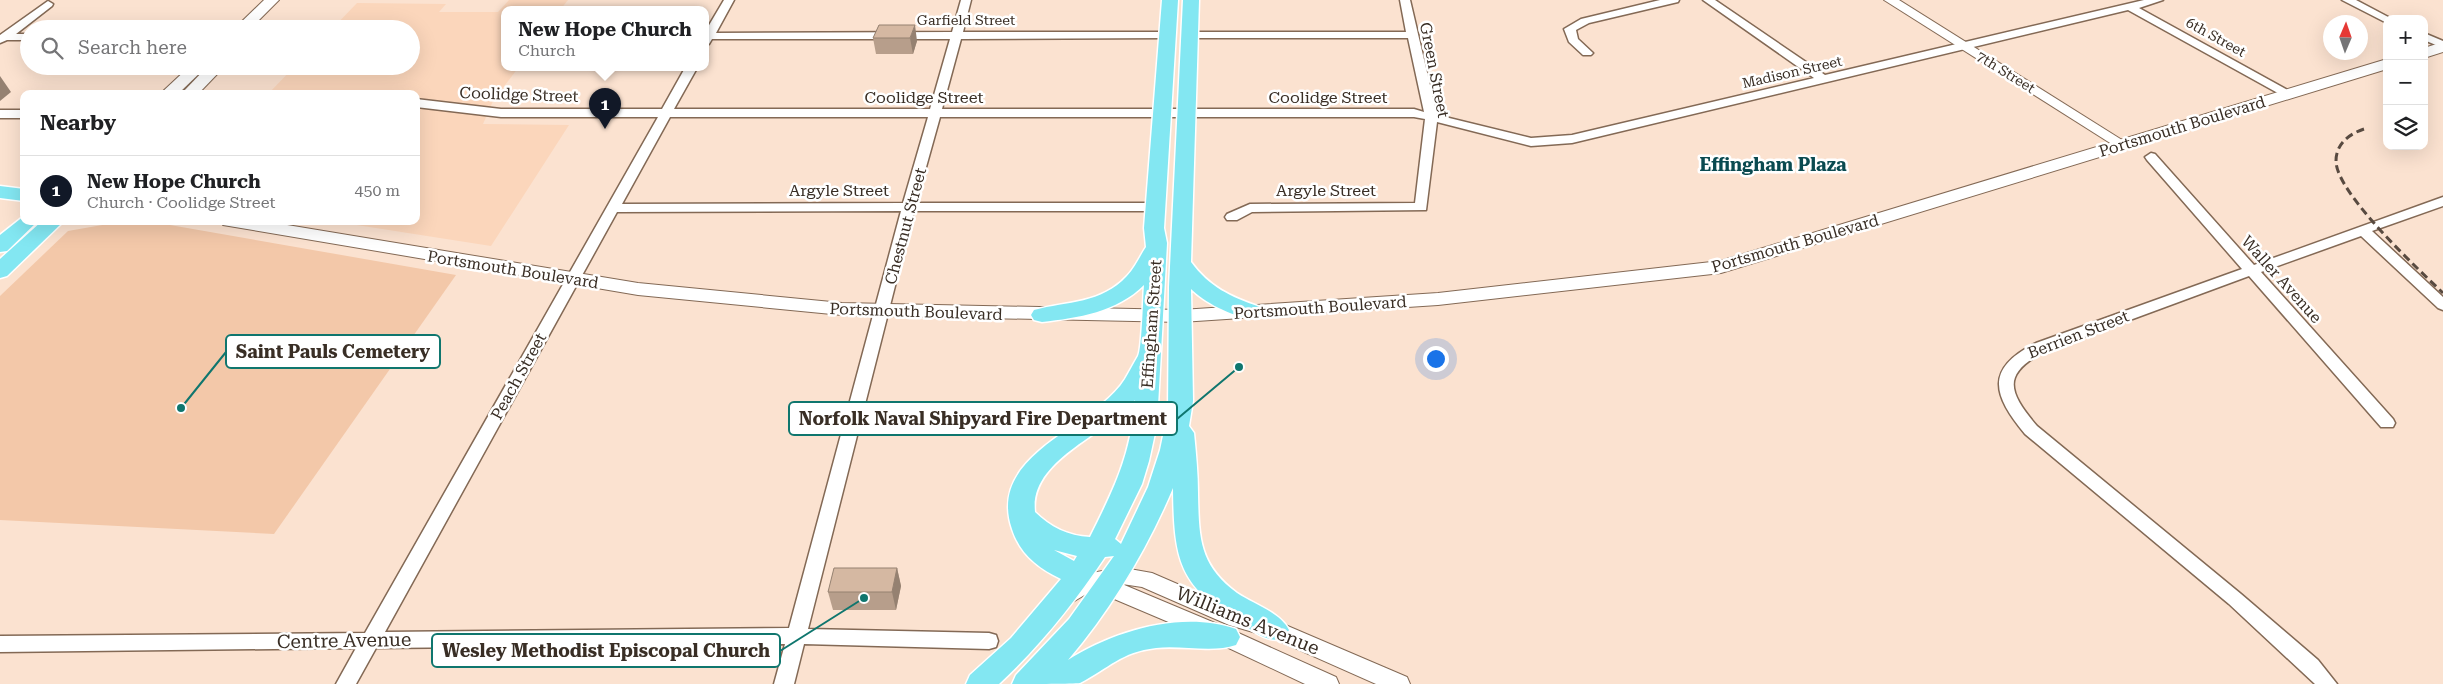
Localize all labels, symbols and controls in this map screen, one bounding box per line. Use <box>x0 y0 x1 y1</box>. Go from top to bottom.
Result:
popup <box>501 6 709 71</box>
street label: Garfield Street <box>917 12 1015 28</box>
street label: 6th Street <box>2183 14 2249 60</box>
north arrow <box>2323 15 2368 60</box>
map controls <box>2383 15 2428 150</box>
button: + <box>2383 15 2428 60</box>
text: New Hope Church <box>518 18 692 41</box>
search box <box>20 20 420 75</box>
street label: Green Street <box>1416 21 1453 119</box>
icon: search <box>38 34 66 62</box>
text: Search here <box>78 36 187 59</box>
text: Church <box>518 41 576 60</box>
street label: 7th Street <box>1974 48 2038 96</box>
street label: Madison Street <box>1740 53 1844 91</box>
button: − <box>2383 60 2428 105</box>
street label: Coolidge Street <box>459 83 579 106</box>
pin: 1 <box>589 88 621 129</box>
street label: Coolidge Street <box>865 88 983 107</box>
street label: Coolidge Street <box>1269 88 1387 107</box>
street label: Portsmouth Boulevard <box>2096 92 2268 161</box>
button: layers <box>2383 105 2428 150</box>
text: Nearby <box>40 111 116 135</box>
district label: Effingham Plaza <box>1699 154 1847 175</box>
street label: Chestnut Street <box>881 166 930 287</box>
text: New Hope Church <box>87 170 261 193</box>
text: 1 <box>52 181 60 200</box>
text: 450 m <box>354 181 400 200</box>
street label: Argyle Street <box>789 181 889 200</box>
street label: Argyle Street <box>1276 181 1376 200</box>
text: Church · Coolidge Street <box>87 193 275 212</box>
street label: Portsmouth Boulevard <box>1709 210 1881 277</box>
street label: Waller Avenue <box>2237 232 2326 327</box>
street label: Portsmouth Boulevard <box>426 247 600 292</box>
street label: Effingham Street <box>1138 259 1165 389</box>
street label: Portsmouth Boulevard <box>1233 292 1407 323</box>
street label: Portsmouth Boulevard <box>829 299 1003 324</box>
street label: Berrien Street <box>2025 306 2131 362</box>
street label: Peach Street <box>487 329 550 423</box>
callout: Saint Pauls Cemetery <box>226 335 440 368</box>
text: Saint Pauls Cemetery <box>236 341 430 362</box>
your location <box>1423 346 1449 372</box>
callout: Norfolk Naval Shipyard Fire Department <box>789 402 1177 435</box>
text: Norfolk Naval Shipyard Fire Department <box>799 408 1167 429</box>
street label: Williams Avenue <box>1173 581 1323 660</box>
street label: Centre Avenue <box>277 628 411 653</box>
callout: Wesley Methodist Episcopal Church <box>432 634 780 667</box>
text: Wesley Methodist Episcopal Church <box>442 640 770 661</box>

